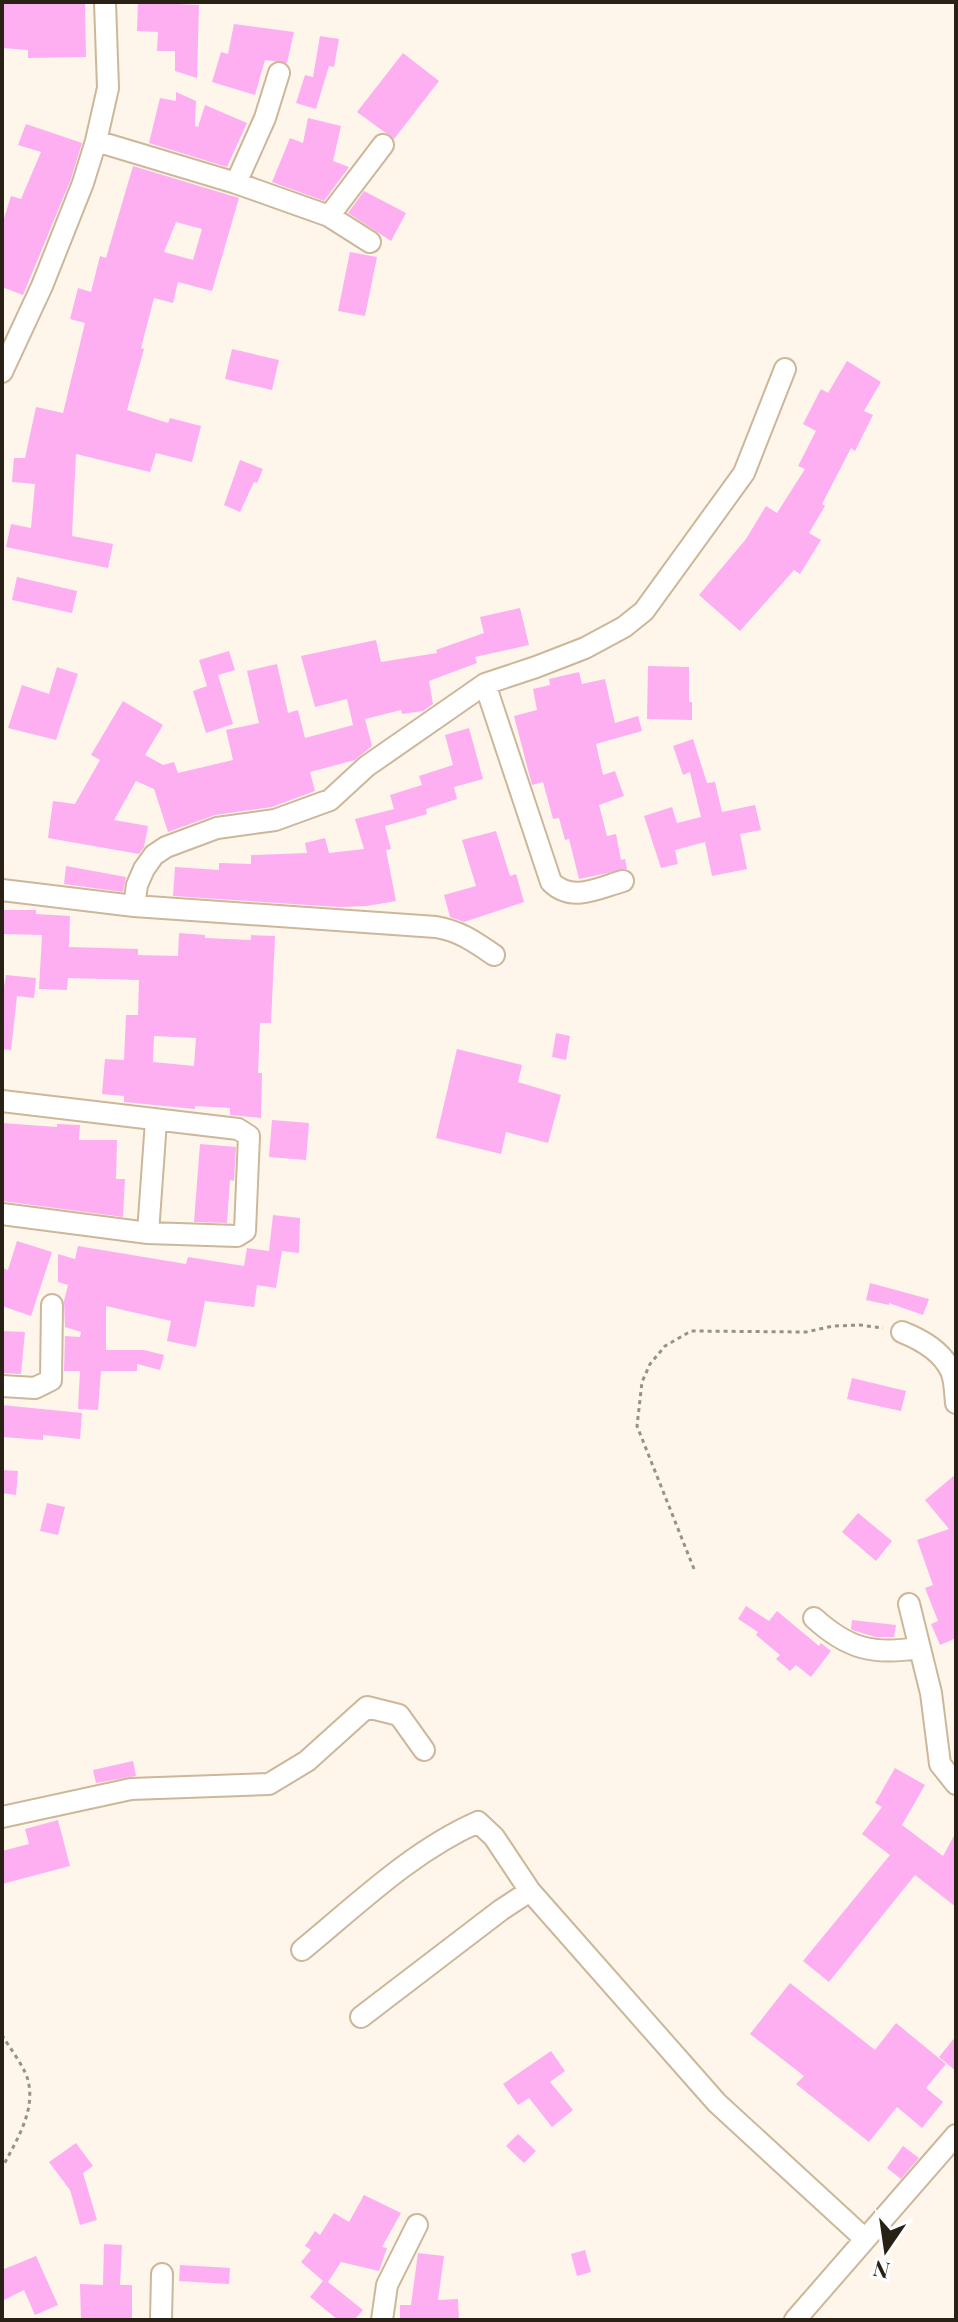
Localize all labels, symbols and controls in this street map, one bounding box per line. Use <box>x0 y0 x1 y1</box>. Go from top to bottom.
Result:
north arrow <box>846 2210 926 2290</box>
text: N <box>870 2254 892 2287</box>

